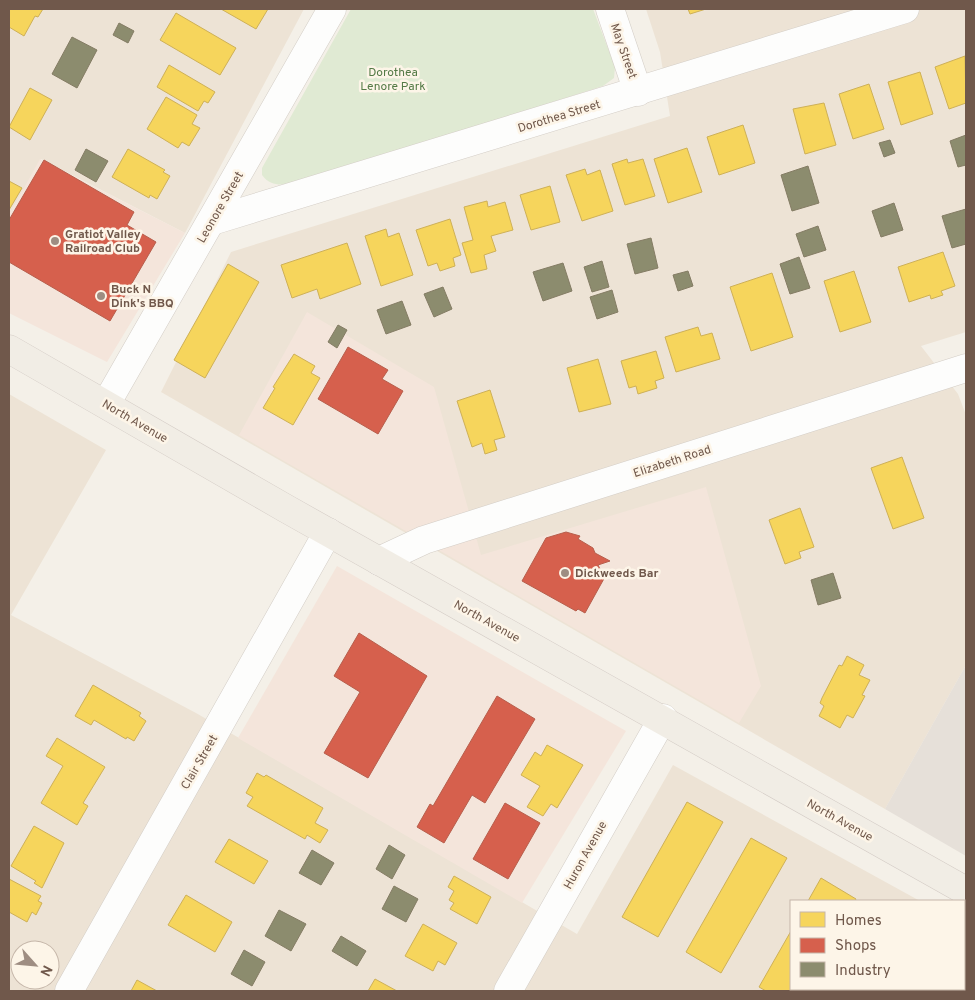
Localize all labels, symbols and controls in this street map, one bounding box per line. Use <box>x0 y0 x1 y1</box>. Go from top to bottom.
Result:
street label: May Street <box>606 21 640 81</box>
park label: Dorothea Lenore Park <box>360 65 426 95</box>
street label: Dorothea Street <box>516 97 602 137</box>
street label: Leonore Street <box>194 169 248 246</box>
place label: Gratiot Valley Railroad Club <box>65 227 141 257</box>
marker: Gratiot Valley Railroad Club <box>49 235 61 247</box>
place label: Buck N Dink's BBQ <box>111 282 174 312</box>
marker: Buck N Dink's BBQ <box>95 290 107 302</box>
street label: North Avenue <box>99 397 170 447</box>
street label: Elizabeth Road <box>631 442 713 482</box>
place label: Dickweeds Bar <box>575 566 659 582</box>
marker: Dickweeds Bar <box>559 567 571 579</box>
street label: North Avenue <box>450 597 523 647</box>
street label: Clair Street <box>178 732 222 793</box>
street label: North Avenue <box>803 796 876 846</box>
street label: Huron Avenue <box>561 819 611 892</box>
legend <box>790 900 965 990</box>
text: Homes <box>835 912 882 931</box>
text: Shops <box>835 937 876 956</box>
north arrow <box>10 940 60 990</box>
text: N <box>35 962 55 979</box>
text: Industry <box>835 962 891 981</box>

